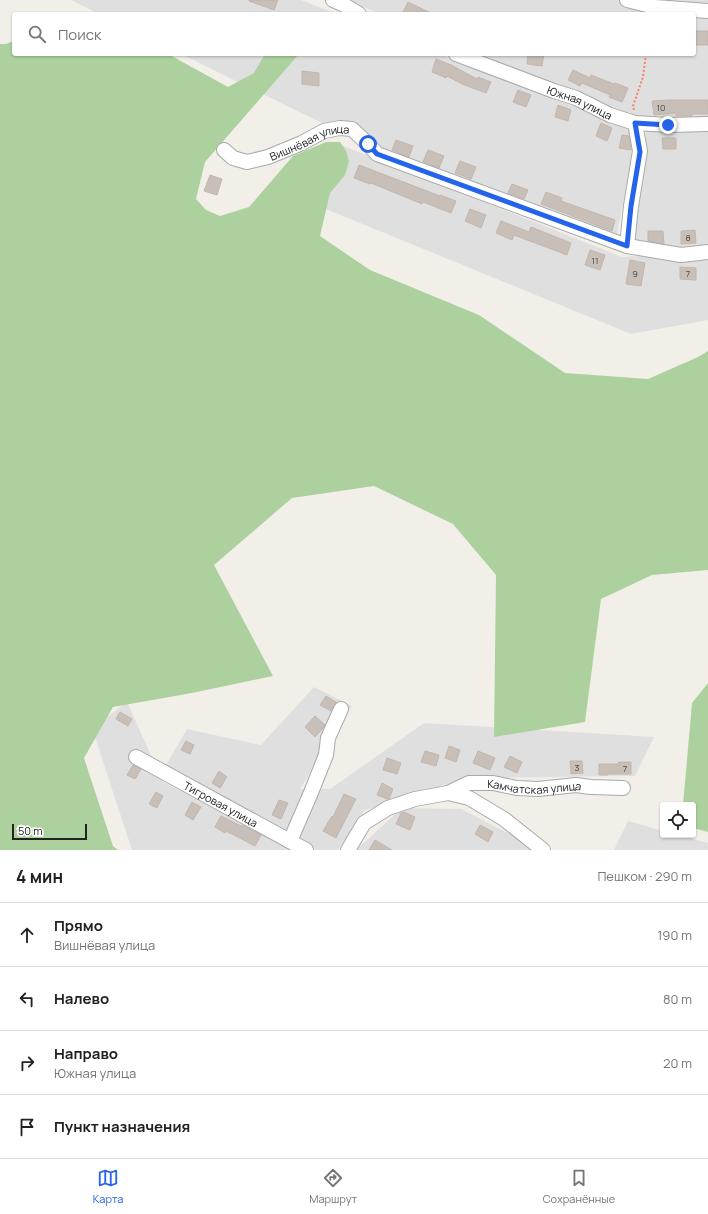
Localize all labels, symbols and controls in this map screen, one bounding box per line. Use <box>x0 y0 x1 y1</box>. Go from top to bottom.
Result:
search box <box>12 12 696 56</box>
icon: search <box>26 23 48 45</box>
text: Поиск <box>58 24 102 45</box>
street label: Южная улица <box>545 82 615 123</box>
house number: 10 <box>657 101 666 114</box>
route end <box>659 116 677 134</box>
street label: Вишнёвая улица <box>267 120 350 163</box>
route start <box>359 135 377 153</box>
house number: 8 <box>685 231 691 244</box>
house number: 11 <box>591 254 599 267</box>
house number: 9 <box>632 267 638 280</box>
house number: 7 <box>686 267 691 280</box>
house number: 3 <box>575 761 580 774</box>
house number: 7 <box>623 762 628 775</box>
street label: Камчатская улица <box>487 776 582 797</box>
street label: Тигровая улица <box>181 777 261 830</box>
map controls <box>660 802 696 838</box>
button: locate <box>660 802 696 838</box>
scale bar <box>12 822 87 841</box>
text: 50 m <box>18 823 43 838</box>
text: 4 мин <box>16 865 63 888</box>
text: Пешком · 290 m <box>597 867 692 885</box>
text: Прямо <box>54 915 103 936</box>
icon: ahead <box>16 924 38 946</box>
text: 190 m <box>657 926 692 944</box>
text: Вишнёвая улица <box>54 936 155 954</box>
icon: left <box>16 988 38 1010</box>
text: Налево <box>54 988 109 1009</box>
text: 80 m <box>663 990 692 1008</box>
text: Направо <box>54 1043 118 1064</box>
icon: right <box>16 1052 38 1074</box>
text: 20 m <box>663 1054 692 1072</box>
text: Южная улица <box>54 1064 136 1082</box>
icon: arrive <box>16 1116 38 1138</box>
text: Пункт назначения <box>54 1116 190 1137</box>
tab: Карта <box>93 1167 123 1206</box>
tab: Маршрут <box>309 1167 357 1206</box>
tab: Сохранённые <box>543 1167 615 1206</box>

